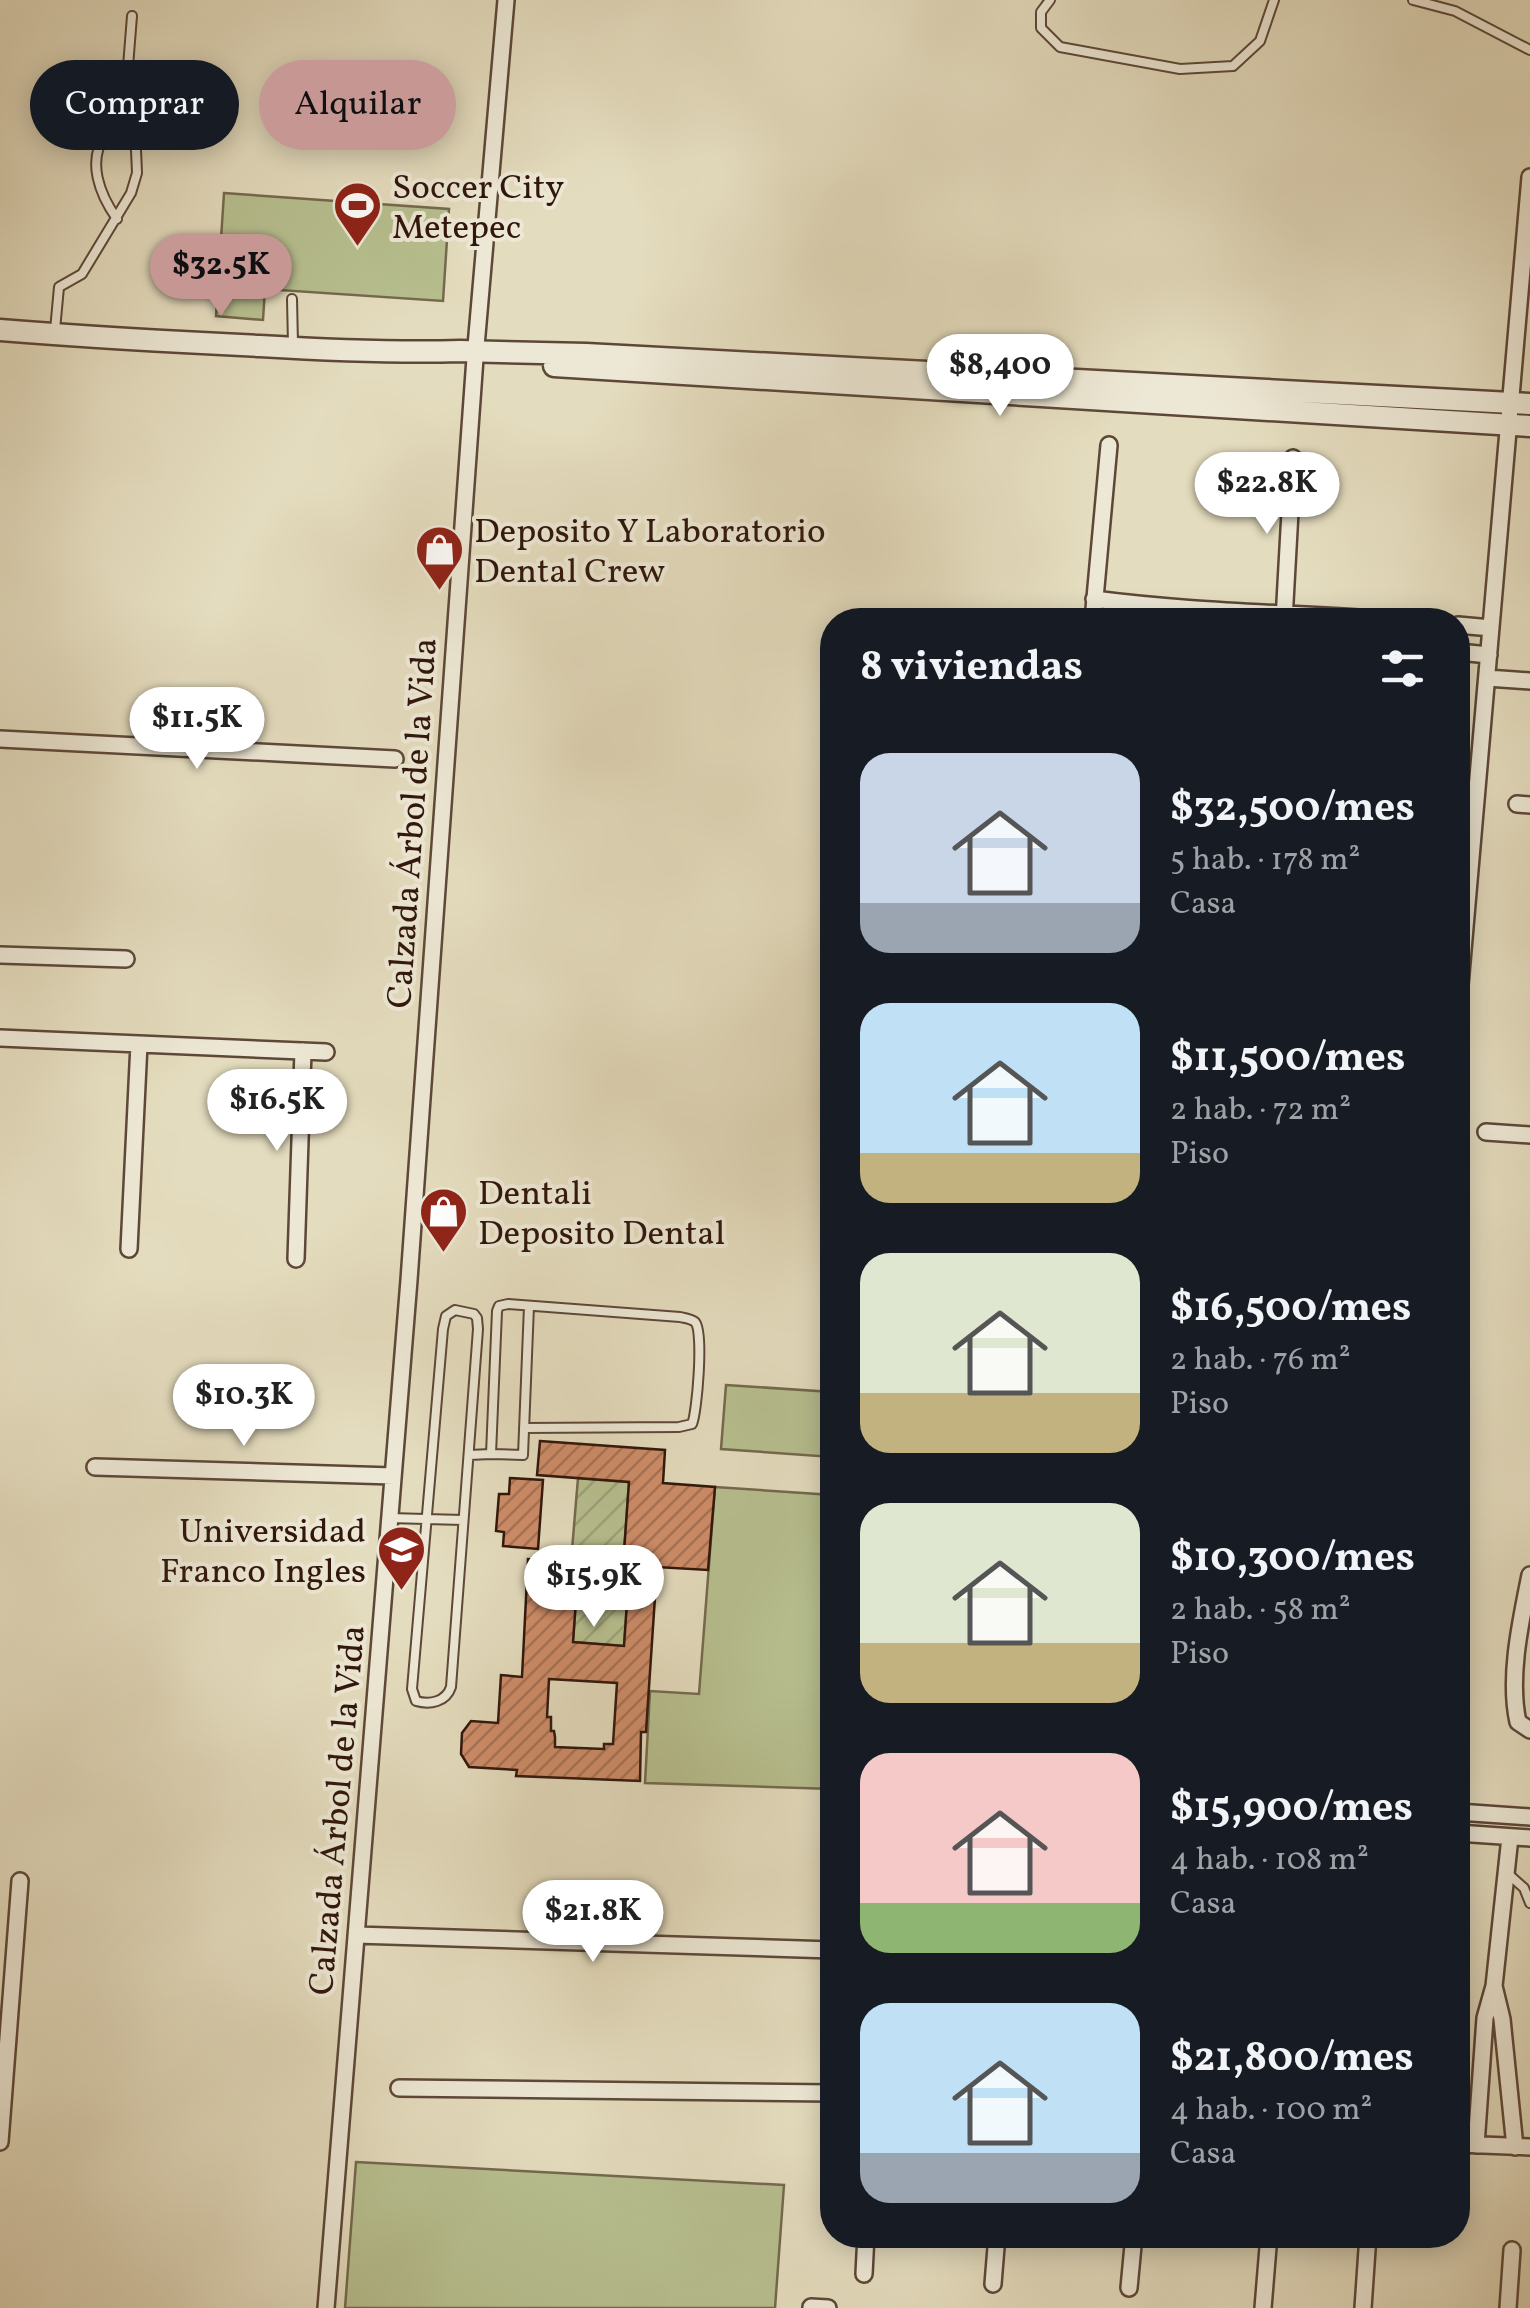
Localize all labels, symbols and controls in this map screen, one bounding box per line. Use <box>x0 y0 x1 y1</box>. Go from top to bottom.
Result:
chip: Comprar <box>30 60 239 150</box>
chip: Alquilar <box>259 60 456 150</box>
place label: Soccer City Metepec <box>392 165 564 253</box>
sports icon: Soccer City Metepec <box>331 180 383 248</box>
pin: $32.5K <box>140 234 302 319</box>
text: $32.5K <box>172 244 270 288</box>
pin: $8,400 <box>919 334 1081 419</box>
text: $8,400 <box>949 344 1051 388</box>
pin: $22.8K <box>1186 452 1348 537</box>
text: $22.8K <box>1217 462 1317 506</box>
place label: Deposito Y Laboratorio Dental Crew <box>474 509 826 597</box>
shop icon: Deposito Y Laboratorio Dental Crew <box>413 524 465 592</box>
street label: Calzada Árbol de la Vida <box>377 636 451 1010</box>
text: 8 viviendas <box>860 639 1083 698</box>
icon: filters <box>1375 641 1430 696</box>
pin: $11.5K <box>116 687 278 772</box>
text: $11.5K <box>152 697 242 741</box>
text: $32,500/mes <box>1170 780 1415 839</box>
icon: home <box>940 793 1060 913</box>
text: 5 hab. · 178 m² <box>1170 839 1360 883</box>
text: Casa <box>1170 883 1236 927</box>
text: $11,500/mes <box>1170 1030 1405 1089</box>
icon: home <box>940 1043 1060 1163</box>
pin: $16.5K <box>196 1069 358 1154</box>
text: $16.5K <box>229 1079 325 1123</box>
text: 2 hab. · 72 m² <box>1170 1089 1351 1133</box>
text: Piso <box>1170 1133 1229 1177</box>
place label: Dentali Deposito Dental <box>478 1171 725 1259</box>
shop icon: Dentali Deposito Dental <box>417 1186 469 1254</box>
text: $16,500/mes <box>1170 1280 1411 1339</box>
icon: home <box>940 1293 1060 1413</box>
text: 2 hab. · 76 m² <box>1170 1339 1351 1383</box>
pin: $10.3K <box>163 1364 325 1449</box>
text: $10.3K <box>195 1374 293 1418</box>
text: Piso <box>1170 1383 1229 1427</box>
place label: Universidad Franco Ingles <box>160 1509 366 1597</box>
school or university icon: Universidad Franco Ingles <box>375 1524 427 1592</box>
text: $10,300/mes <box>1170 1530 1415 1589</box>
icon: home <box>940 1543 1060 1663</box>
pin: $15.9K <box>513 1545 675 1630</box>
text: $15.9K <box>546 1555 642 1599</box>
text: 2 hab. · 58 m² <box>1170 1589 1351 1633</box>
street label: Calzada Árbol de la Vida <box>299 1623 379 1997</box>
text: Piso <box>1170 1633 1229 1677</box>
text: $15,900/mes <box>1170 1780 1413 1839</box>
icon: home <box>940 1793 1060 1913</box>
text: 4 hab. · 108 m² <box>1170 1839 1369 1883</box>
pin: $21.8K <box>512 1880 674 1965</box>
text: Casa <box>1170 1883 1236 1927</box>
text: $21.8K <box>544 1890 642 1934</box>
text: $21,800/mes <box>1170 2030 1414 2089</box>
icon: home <box>940 2043 1060 2163</box>
text: 4 hab. · 100 m² <box>1170 2089 1372 2133</box>
text: Casa <box>1170 2133 1236 2177</box>

